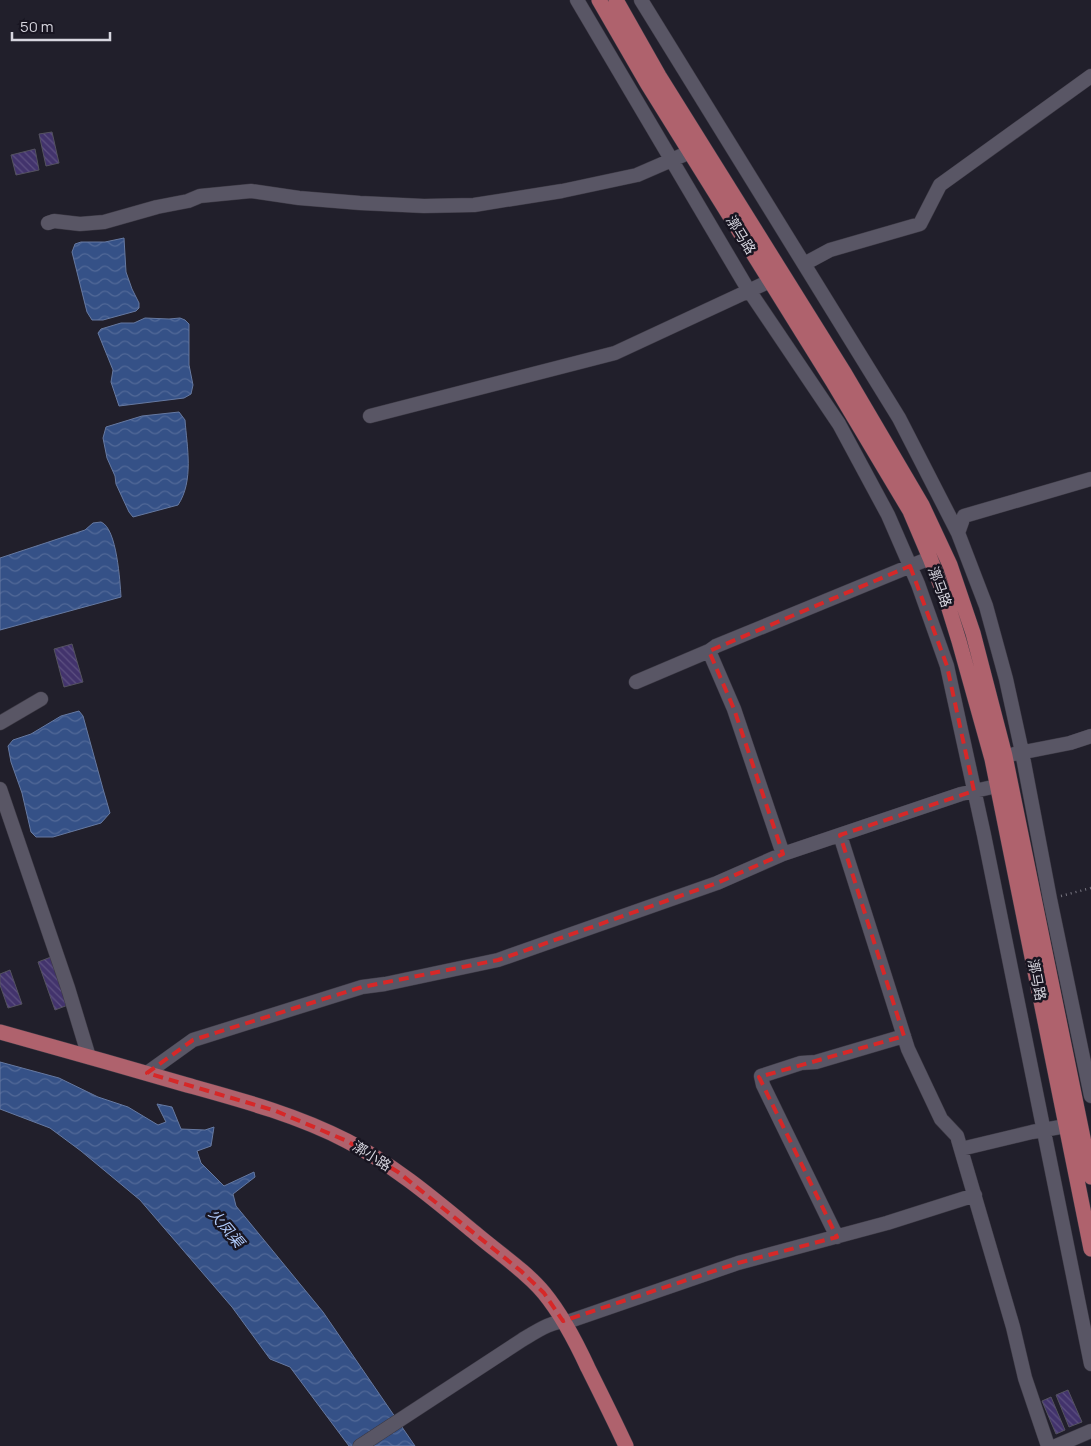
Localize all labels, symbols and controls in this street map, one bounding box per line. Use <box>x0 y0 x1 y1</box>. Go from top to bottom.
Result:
scale bar <box>12 10 110 42</box>
text: 50 m <box>20 16 54 37</box>
street label: 漷马路 <box>722 212 761 258</box>
street label: 漷马路 <box>924 564 957 610</box>
street label: 漷马路 <box>1024 957 1051 1002</box>
street label: 漷小路 <box>349 1136 395 1175</box>
water label: 火凤渠 <box>204 1204 250 1253</box>

